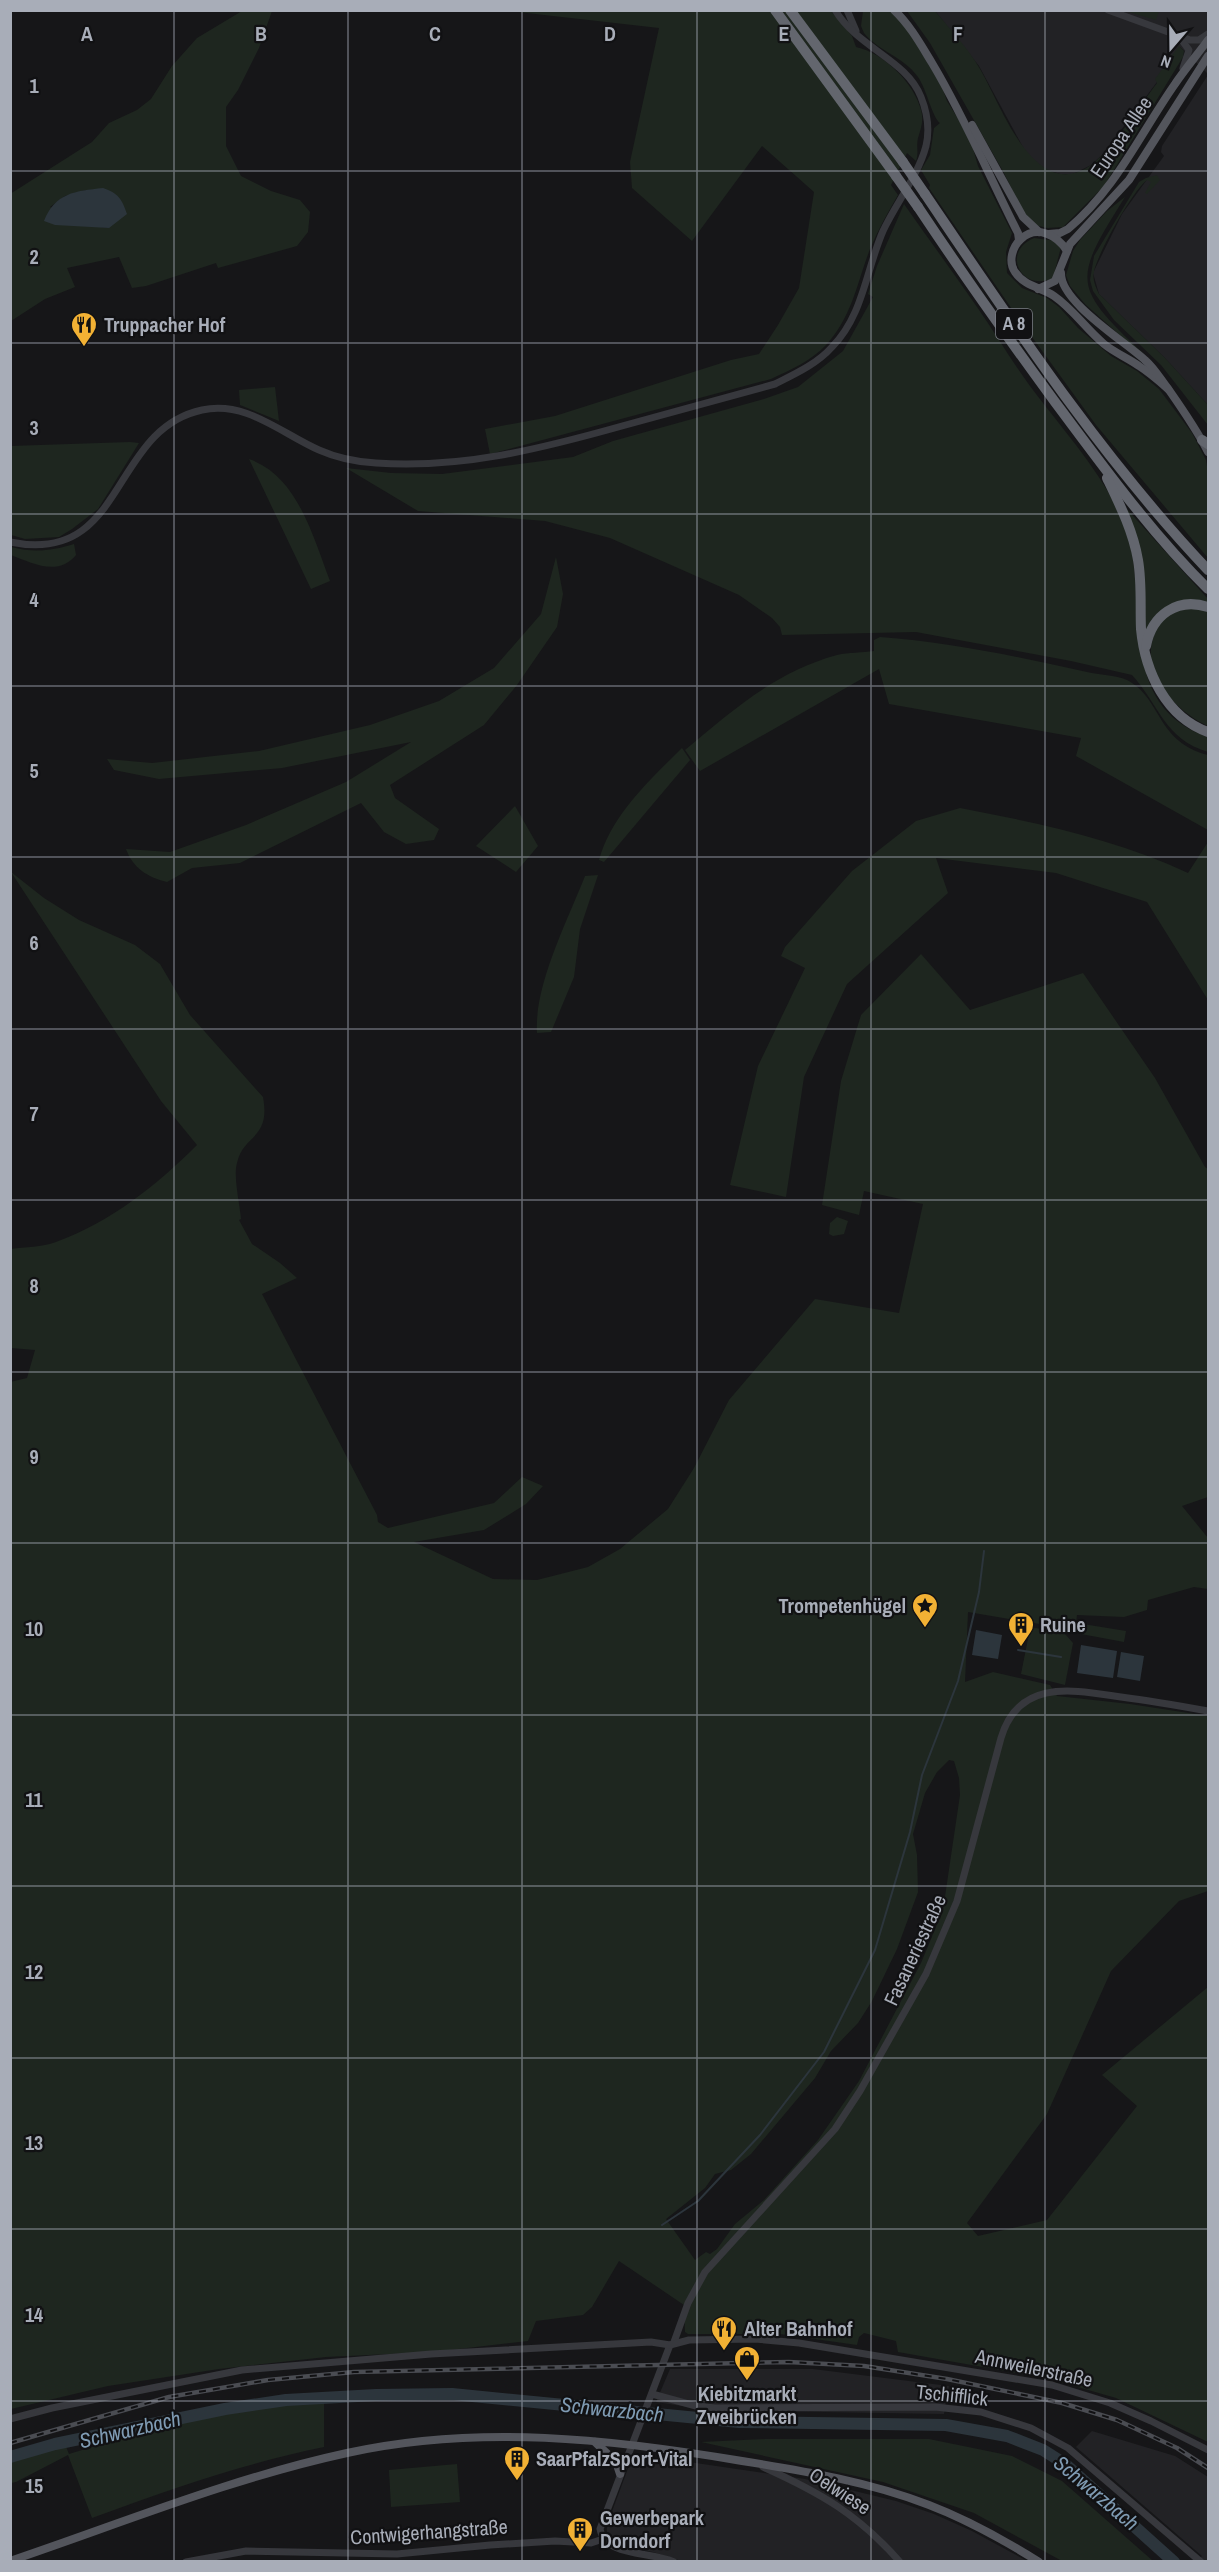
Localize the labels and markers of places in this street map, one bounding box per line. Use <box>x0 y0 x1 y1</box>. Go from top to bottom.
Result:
restaurant icon: Truppacher Hof <box>69 310 99 348</box>
place label: Truppacher Hof <box>104 311 226 338</box>
place icon: Trompetenhügel <box>910 1591 940 1629</box>
place label: Trompetenhügel <box>778 1592 906 1619</box>
building icon: Ruine <box>1006 1610 1036 1648</box>
place label: Ruine <box>1040 1611 1086 1638</box>
restaurant icon: Alter Bahnhof <box>709 2314 739 2352</box>
place label: Alter Bahnhof <box>744 2315 853 2342</box>
shop icon: Kiebitzmarkt Zweibrücken <box>732 2344 762 2382</box>
place label: Kiebitzmarkt Zweibrücken <box>697 2380 797 2430</box>
building icon: SaarPfalzSport-Vital <box>502 2444 532 2482</box>
place label: SaarPfalzSport-Vital <box>536 2445 692 2472</box>
place label: Gewerbepark Dorndorf <box>600 2504 705 2554</box>
building icon: Gewerbepark Dorndorf <box>565 2515 595 2553</box>

